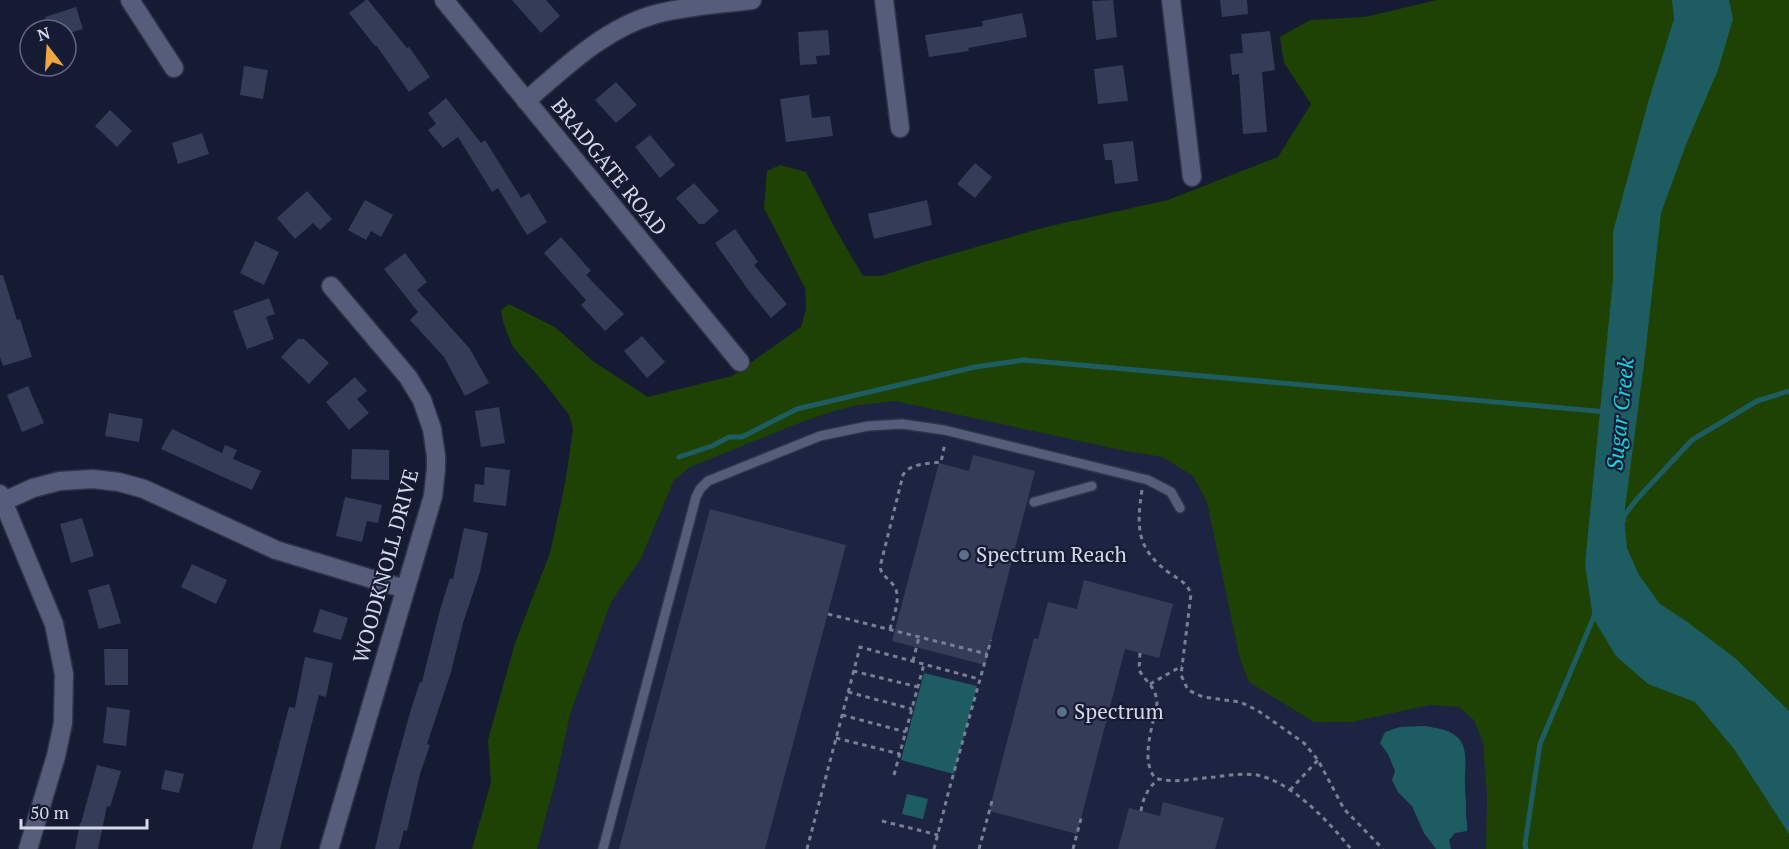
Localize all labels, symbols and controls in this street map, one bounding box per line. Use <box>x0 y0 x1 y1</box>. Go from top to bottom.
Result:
north arrow <box>18 18 78 78</box>
text: N <box>35 21 53 46</box>
street label: BRADGATE ROAD <box>546 92 674 241</box>
water label: Sugar Creek <box>1599 356 1640 472</box>
street label: WOODKNOLL DRIVE <box>346 466 424 666</box>
place label: Spectrum Reach <box>976 540 1127 568</box>
marker: Spectrum Reach <box>957 548 971 562</box>
place label: Spectrum <box>1074 697 1164 725</box>
marker: Spectrum <box>1055 705 1069 719</box>
scale bar <box>21 792 147 830</box>
text: 50 m <box>30 800 70 824</box>

